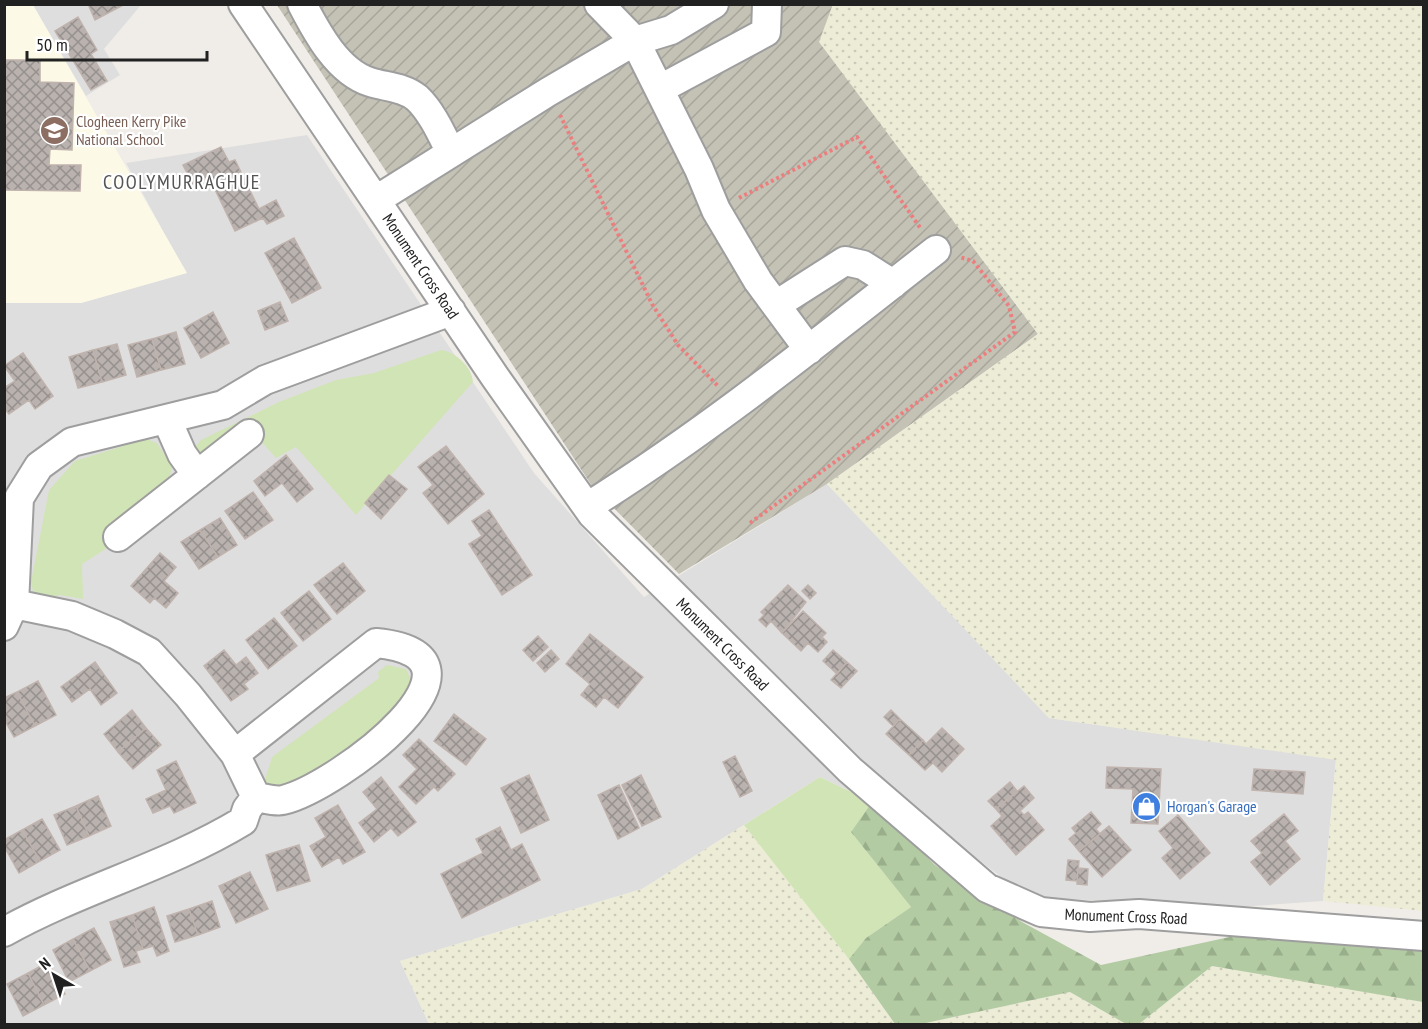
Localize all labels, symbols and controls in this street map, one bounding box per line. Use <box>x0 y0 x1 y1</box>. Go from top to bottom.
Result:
scale bar <box>27 24 207 62</box>
text: 50 m <box>36 33 68 56</box>
place label: Clogheen Kerry Pike National School <box>76 111 186 149</box>
school or university icon: Clogheen Kerry Pike National School <box>39 114 71 146</box>
district label: COOLYMURRAGHUE <box>103 169 261 195</box>
street label: Monument Cross Road <box>378 209 464 323</box>
street label: Monument Cross Road <box>672 593 774 695</box>
shop icon: Horgan's Garage <box>1130 790 1162 822</box>
place label: Horgan's Garage <box>1167 796 1257 816</box>
street label: Monument Cross Road <box>1064 904 1188 928</box>
north arrow <box>24 945 84 1005</box>
text: N <box>35 953 54 974</box>

